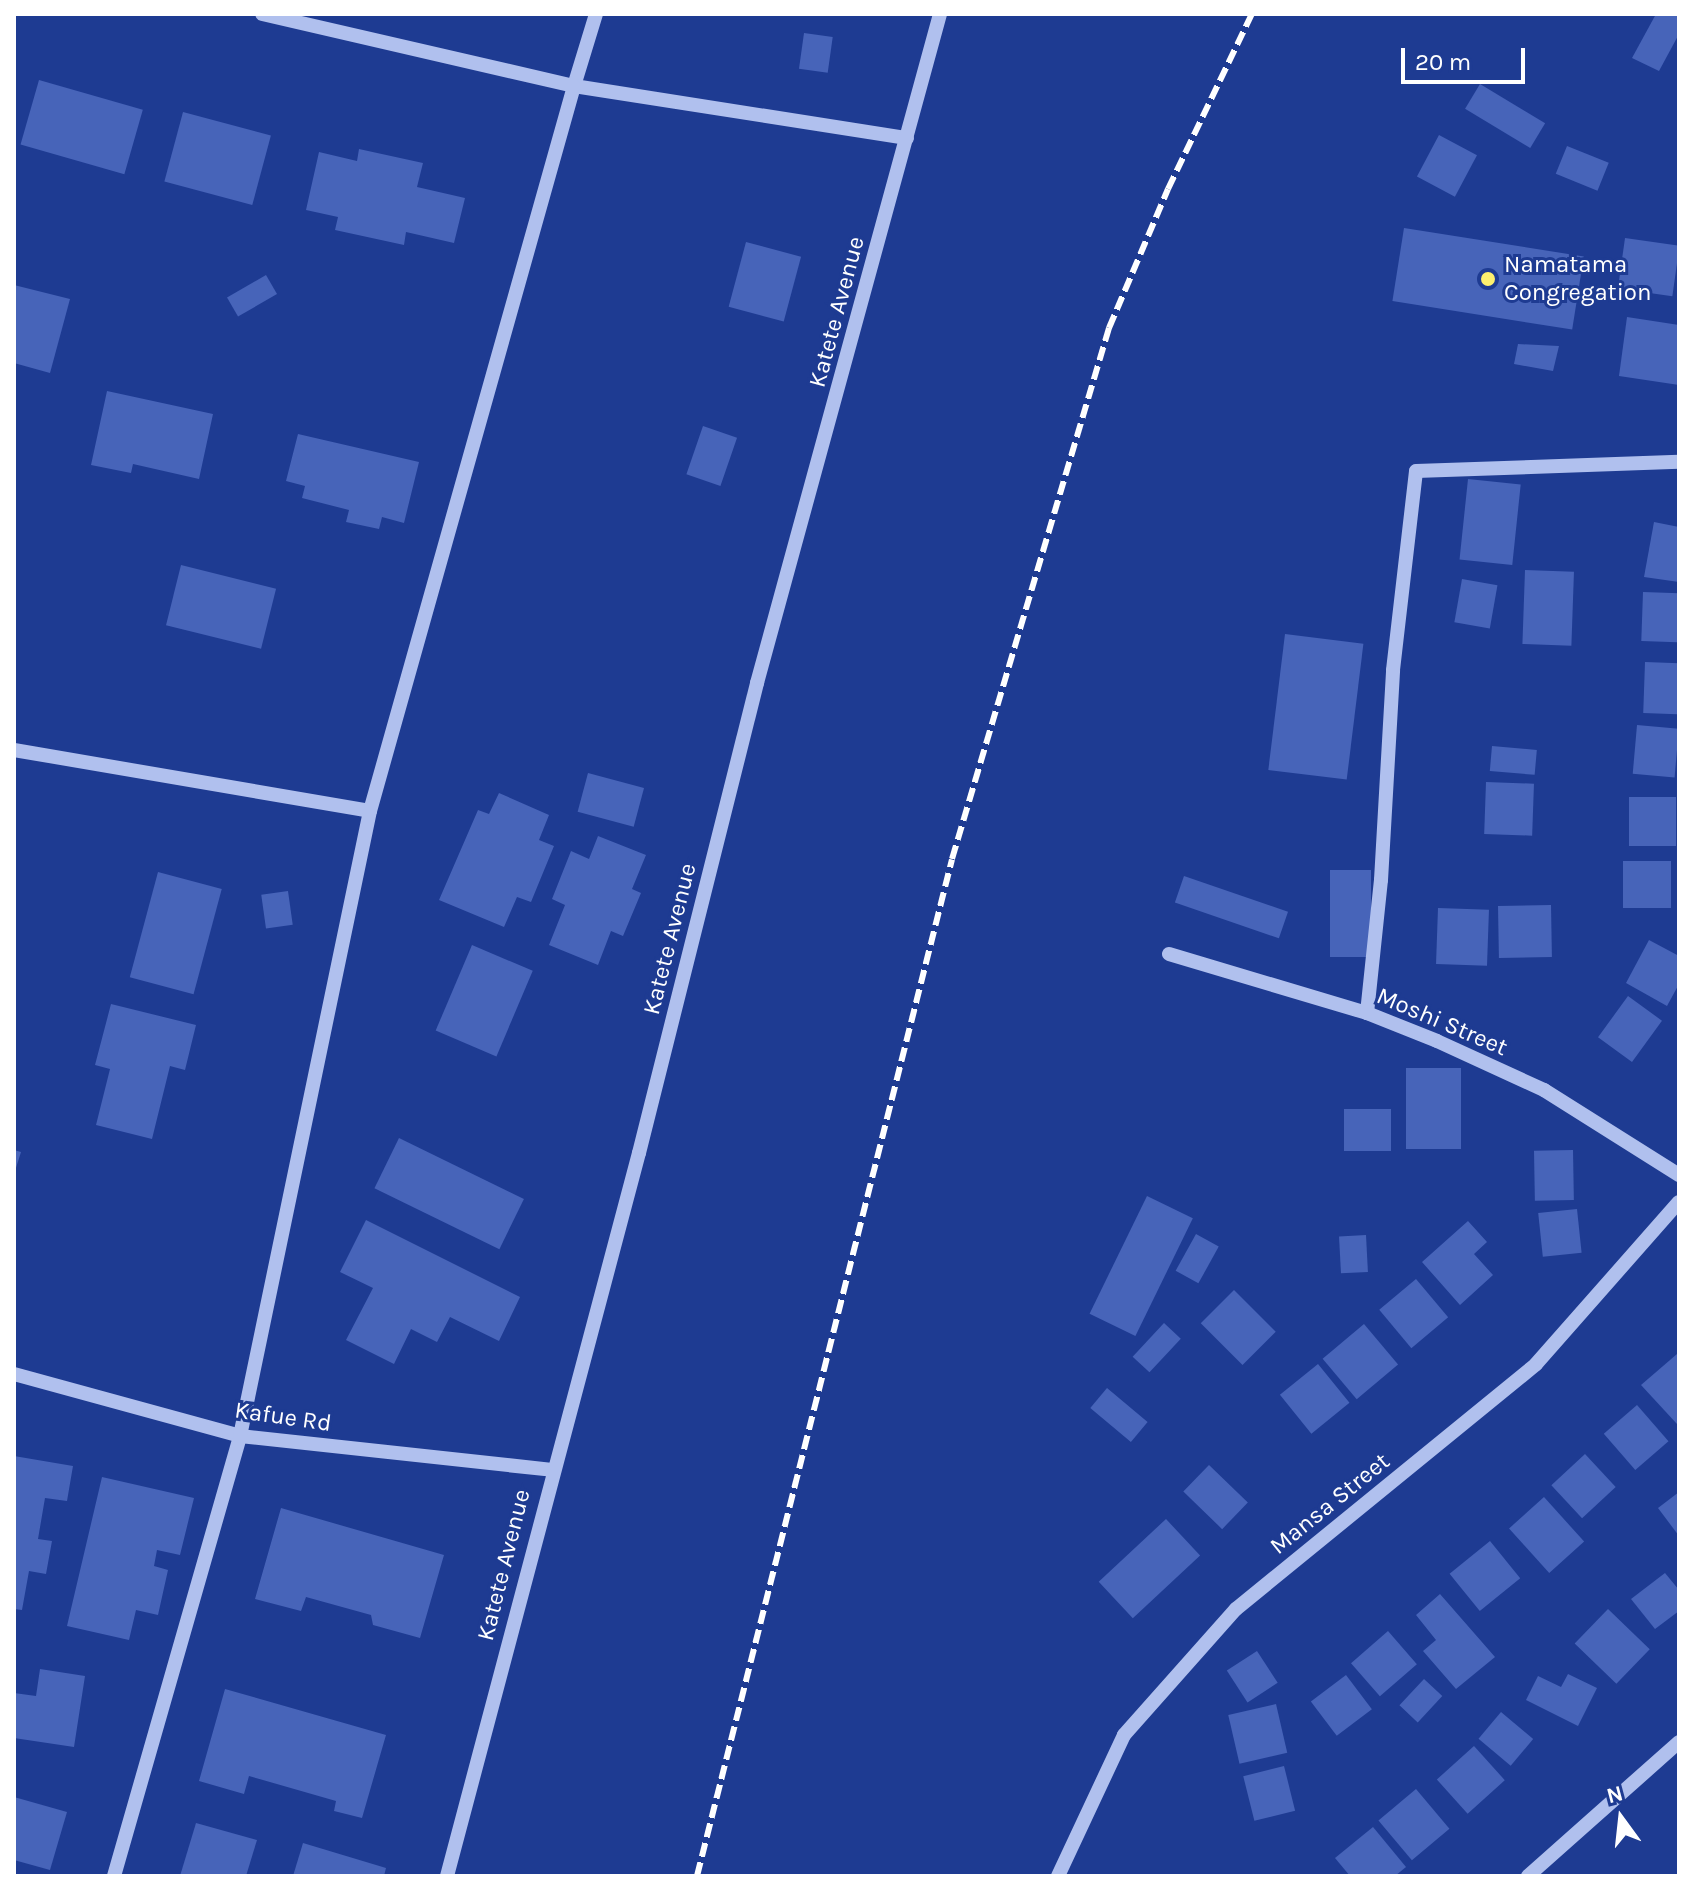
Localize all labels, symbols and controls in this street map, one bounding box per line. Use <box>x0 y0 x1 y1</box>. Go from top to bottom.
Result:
scale bar <box>1405 32 1529 82</box>
text: 20 m <box>1415 48 1471 76</box>
street label: Katete Avenue <box>803 233 871 391</box>
place label: Namatama Congregation <box>1504 251 1651 307</box>
marker: Namatama Congregation <box>1479 270 1497 288</box>
street label: Katete Avenue <box>637 860 703 1018</box>
street label: Moshi Street <box>1372 982 1512 1062</box>
street label: Kafue Rd <box>233 1396 333 1438</box>
street label: Mansa Street <box>1264 1447 1396 1561</box>
street label: Katete Avenue <box>471 1486 537 1644</box>
north arrow <box>1581 1778 1661 1858</box>
text: N <box>1604 1780 1626 1809</box>

